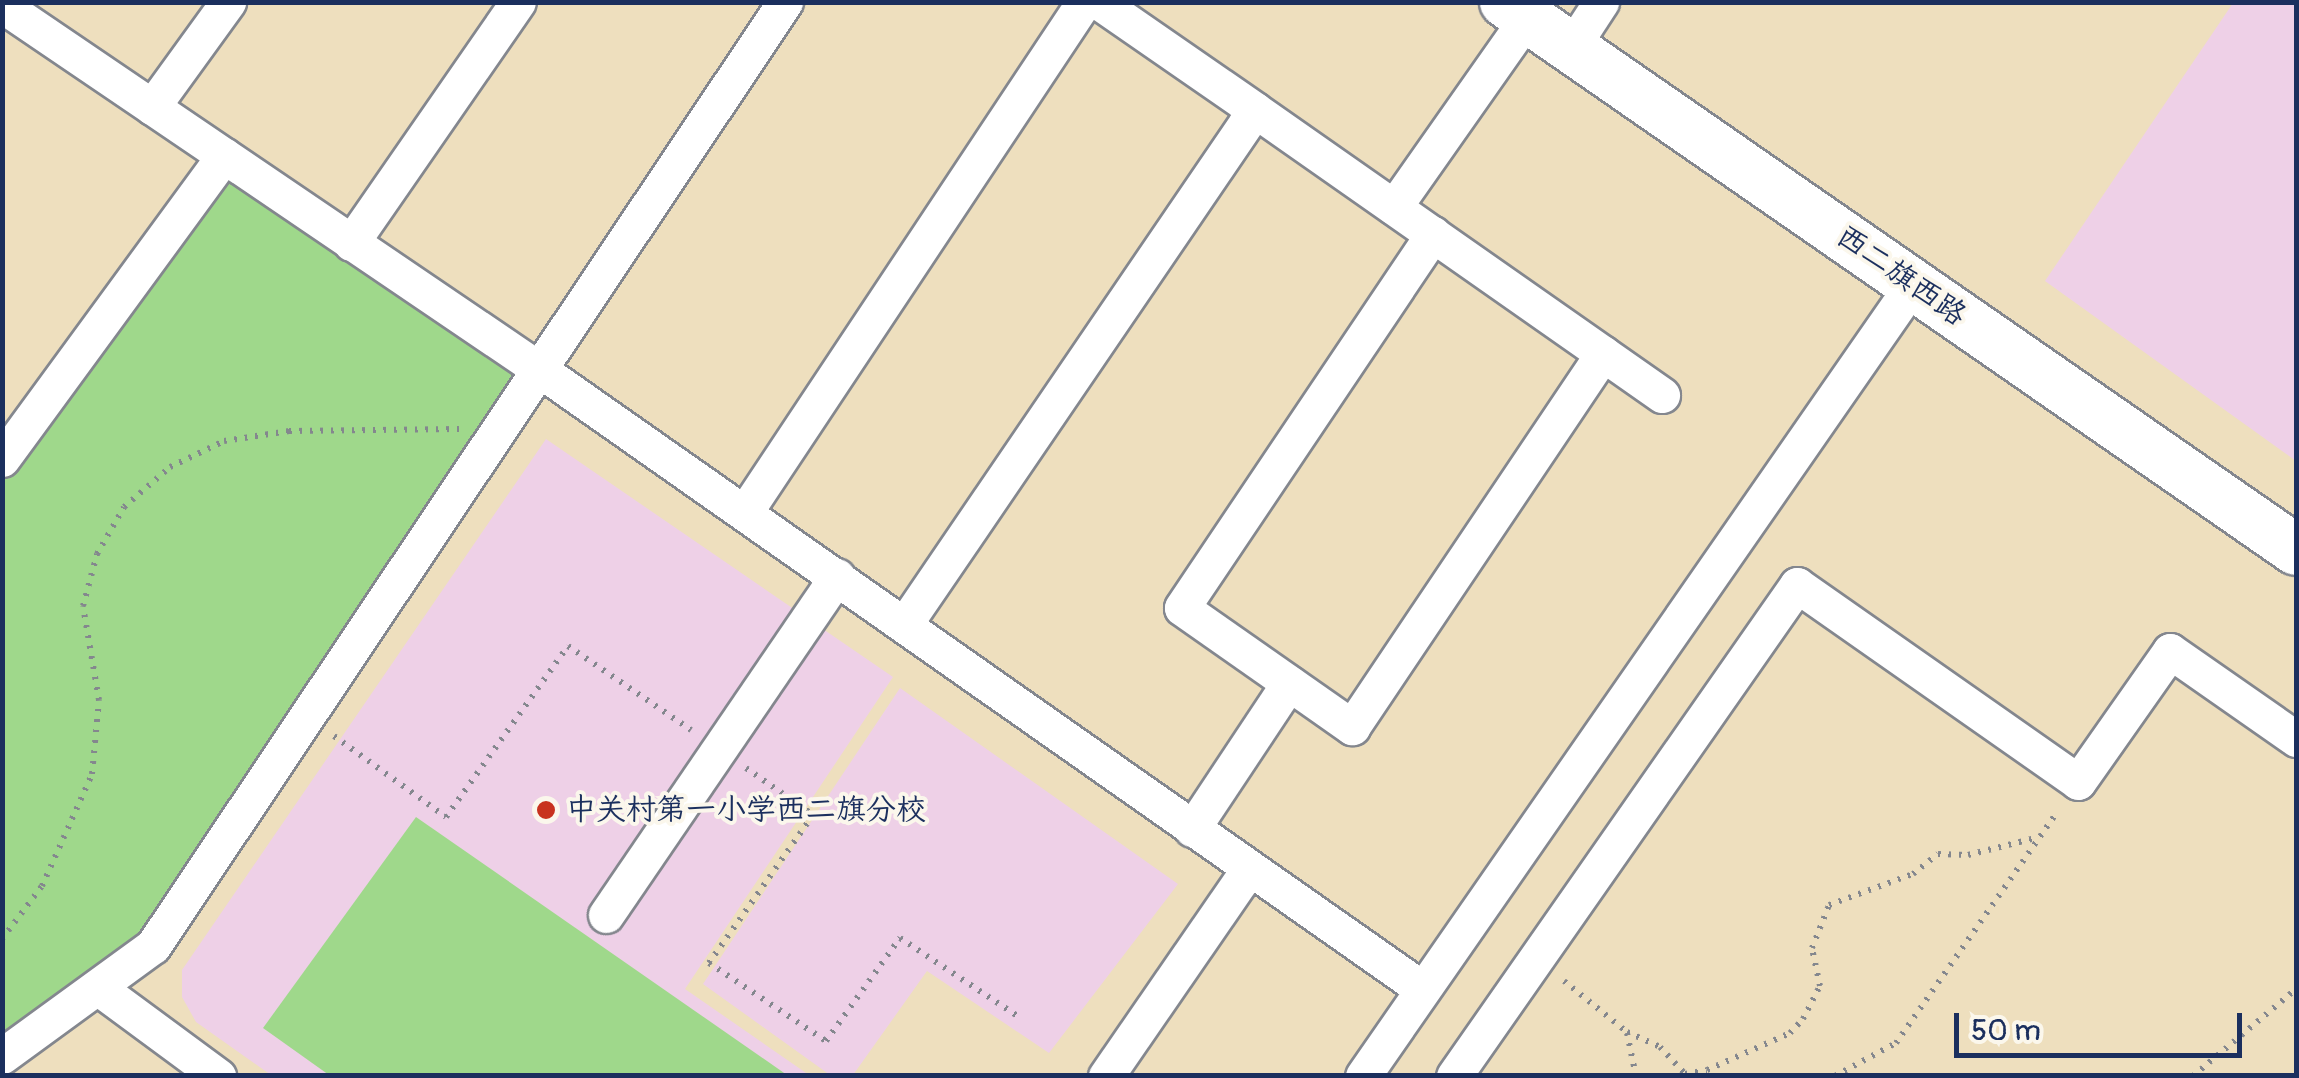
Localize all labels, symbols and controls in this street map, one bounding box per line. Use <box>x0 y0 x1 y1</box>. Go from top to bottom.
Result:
street label: 西二旗西路 <box>1829 218 1973 334</box>
place label: 中关村第一小学西二旗分校 <box>566 792 926 828</box>
marker: 中关村第一小学西二旗分校 <box>535 799 557 821</box>
scale bar <box>1959 993 2246 1055</box>
text: 50 m <box>1971 1012 2041 1049</box>

